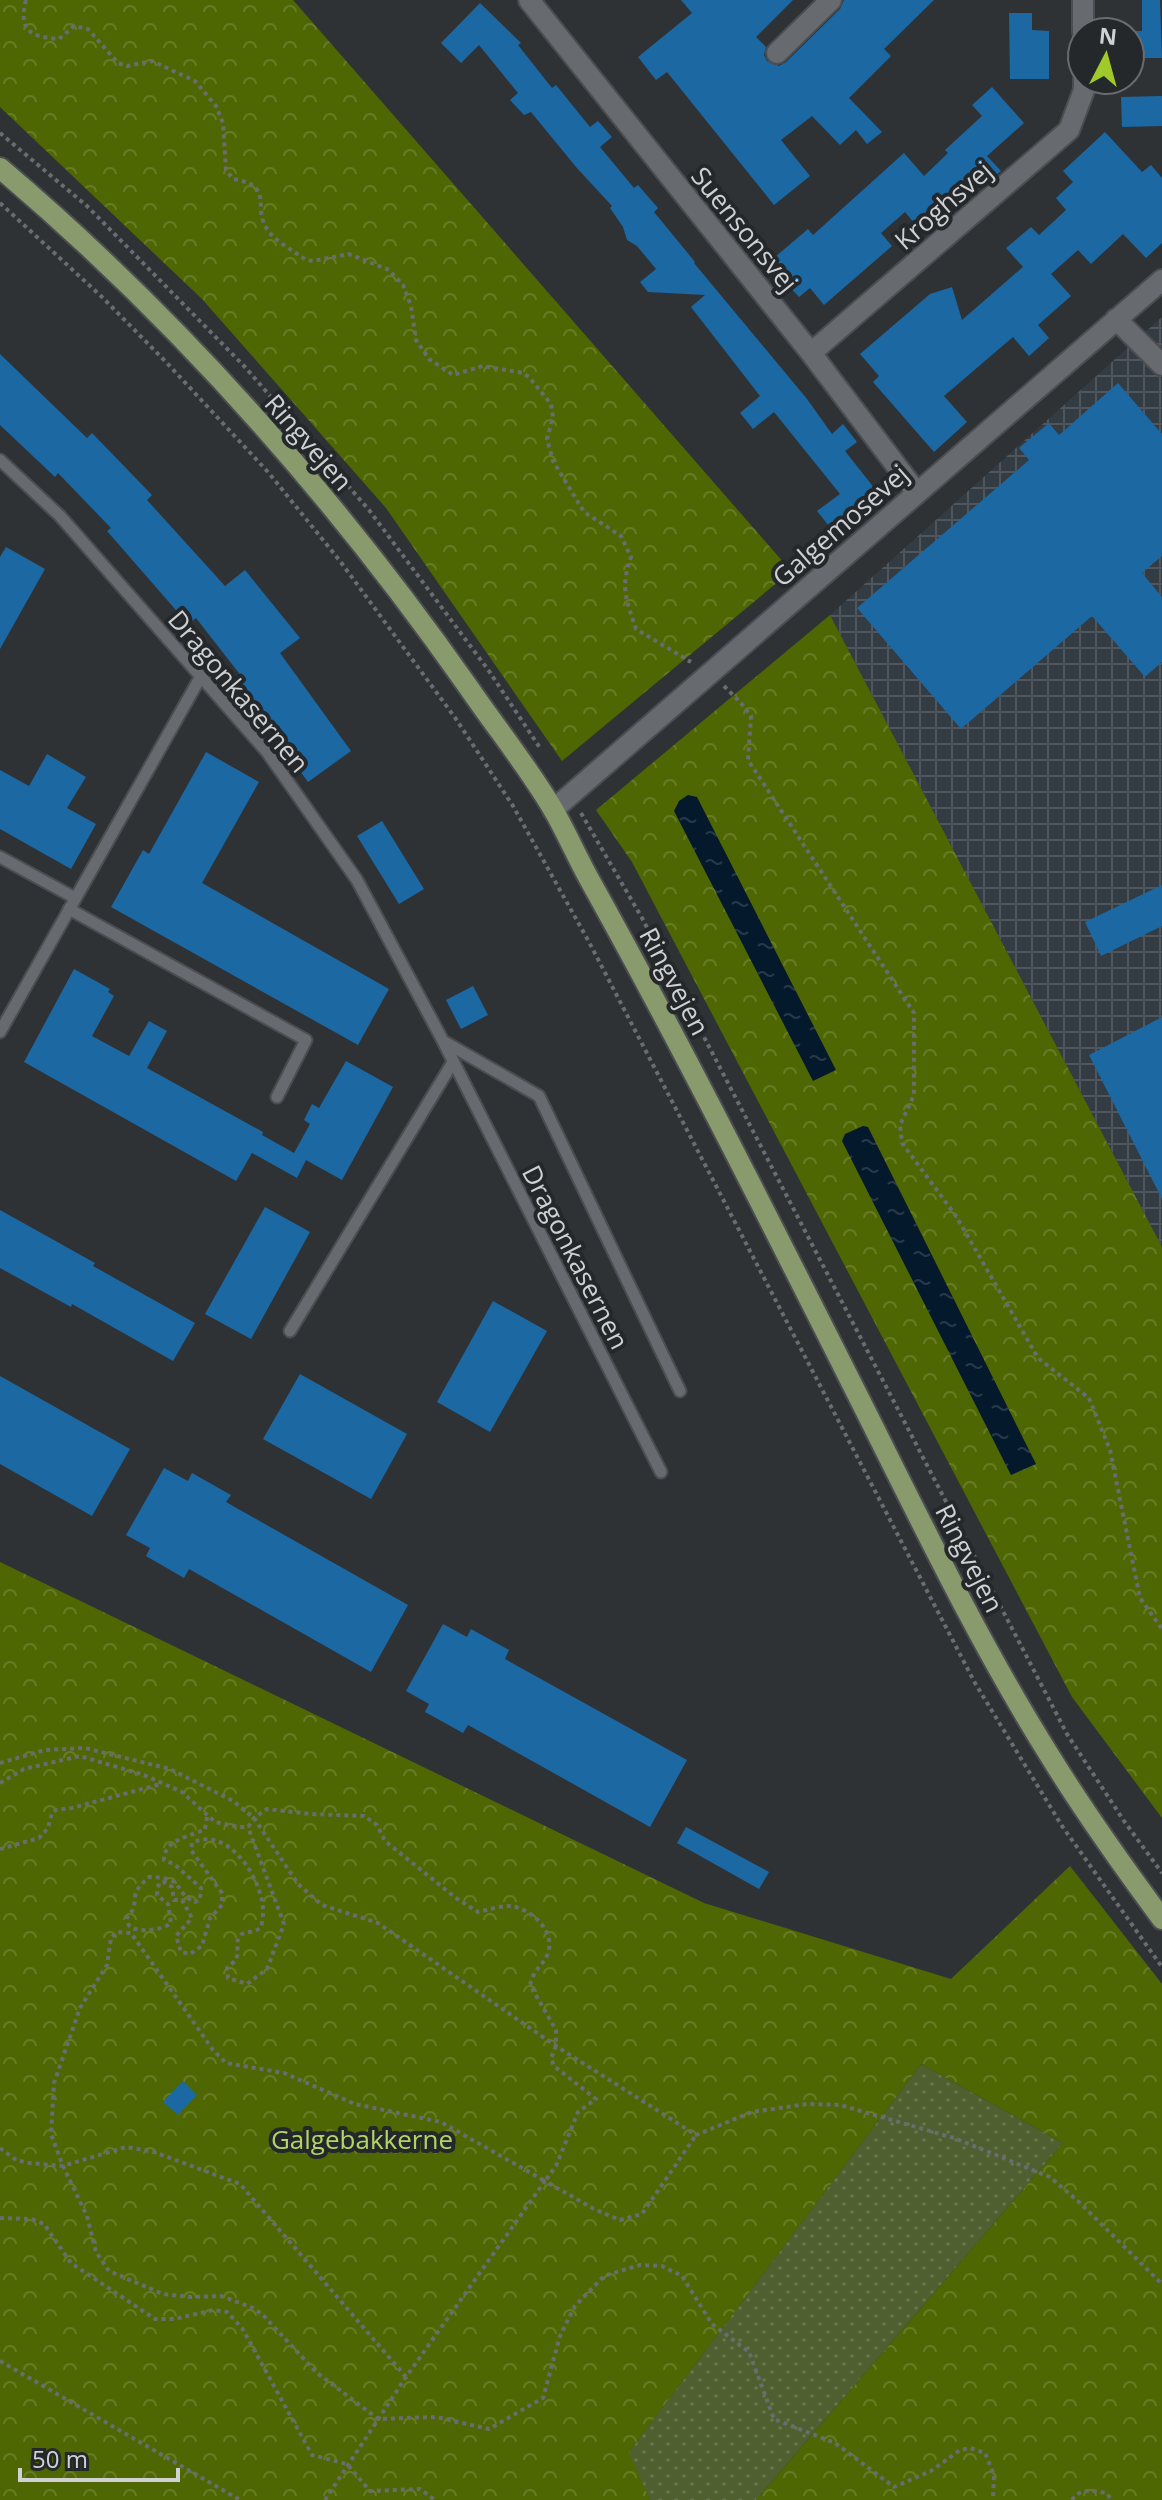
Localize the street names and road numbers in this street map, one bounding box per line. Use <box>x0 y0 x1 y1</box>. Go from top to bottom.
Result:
street label: Kroghsvej <box>886 152 1000 258</box>
street label: Suensonsvej <box>683 159 807 299</box>
street label: Ringvejen <box>257 386 361 498</box>
street label: Galgemosevej <box>764 456 916 594</box>
street label: Dragonkasernen <box>160 602 318 780</box>
street label: Ringvejen <box>632 921 718 1041</box>
street label: Dragonkasernen <box>514 1159 638 1355</box>
street label: Ringvejen <box>927 1498 1013 1618</box>

